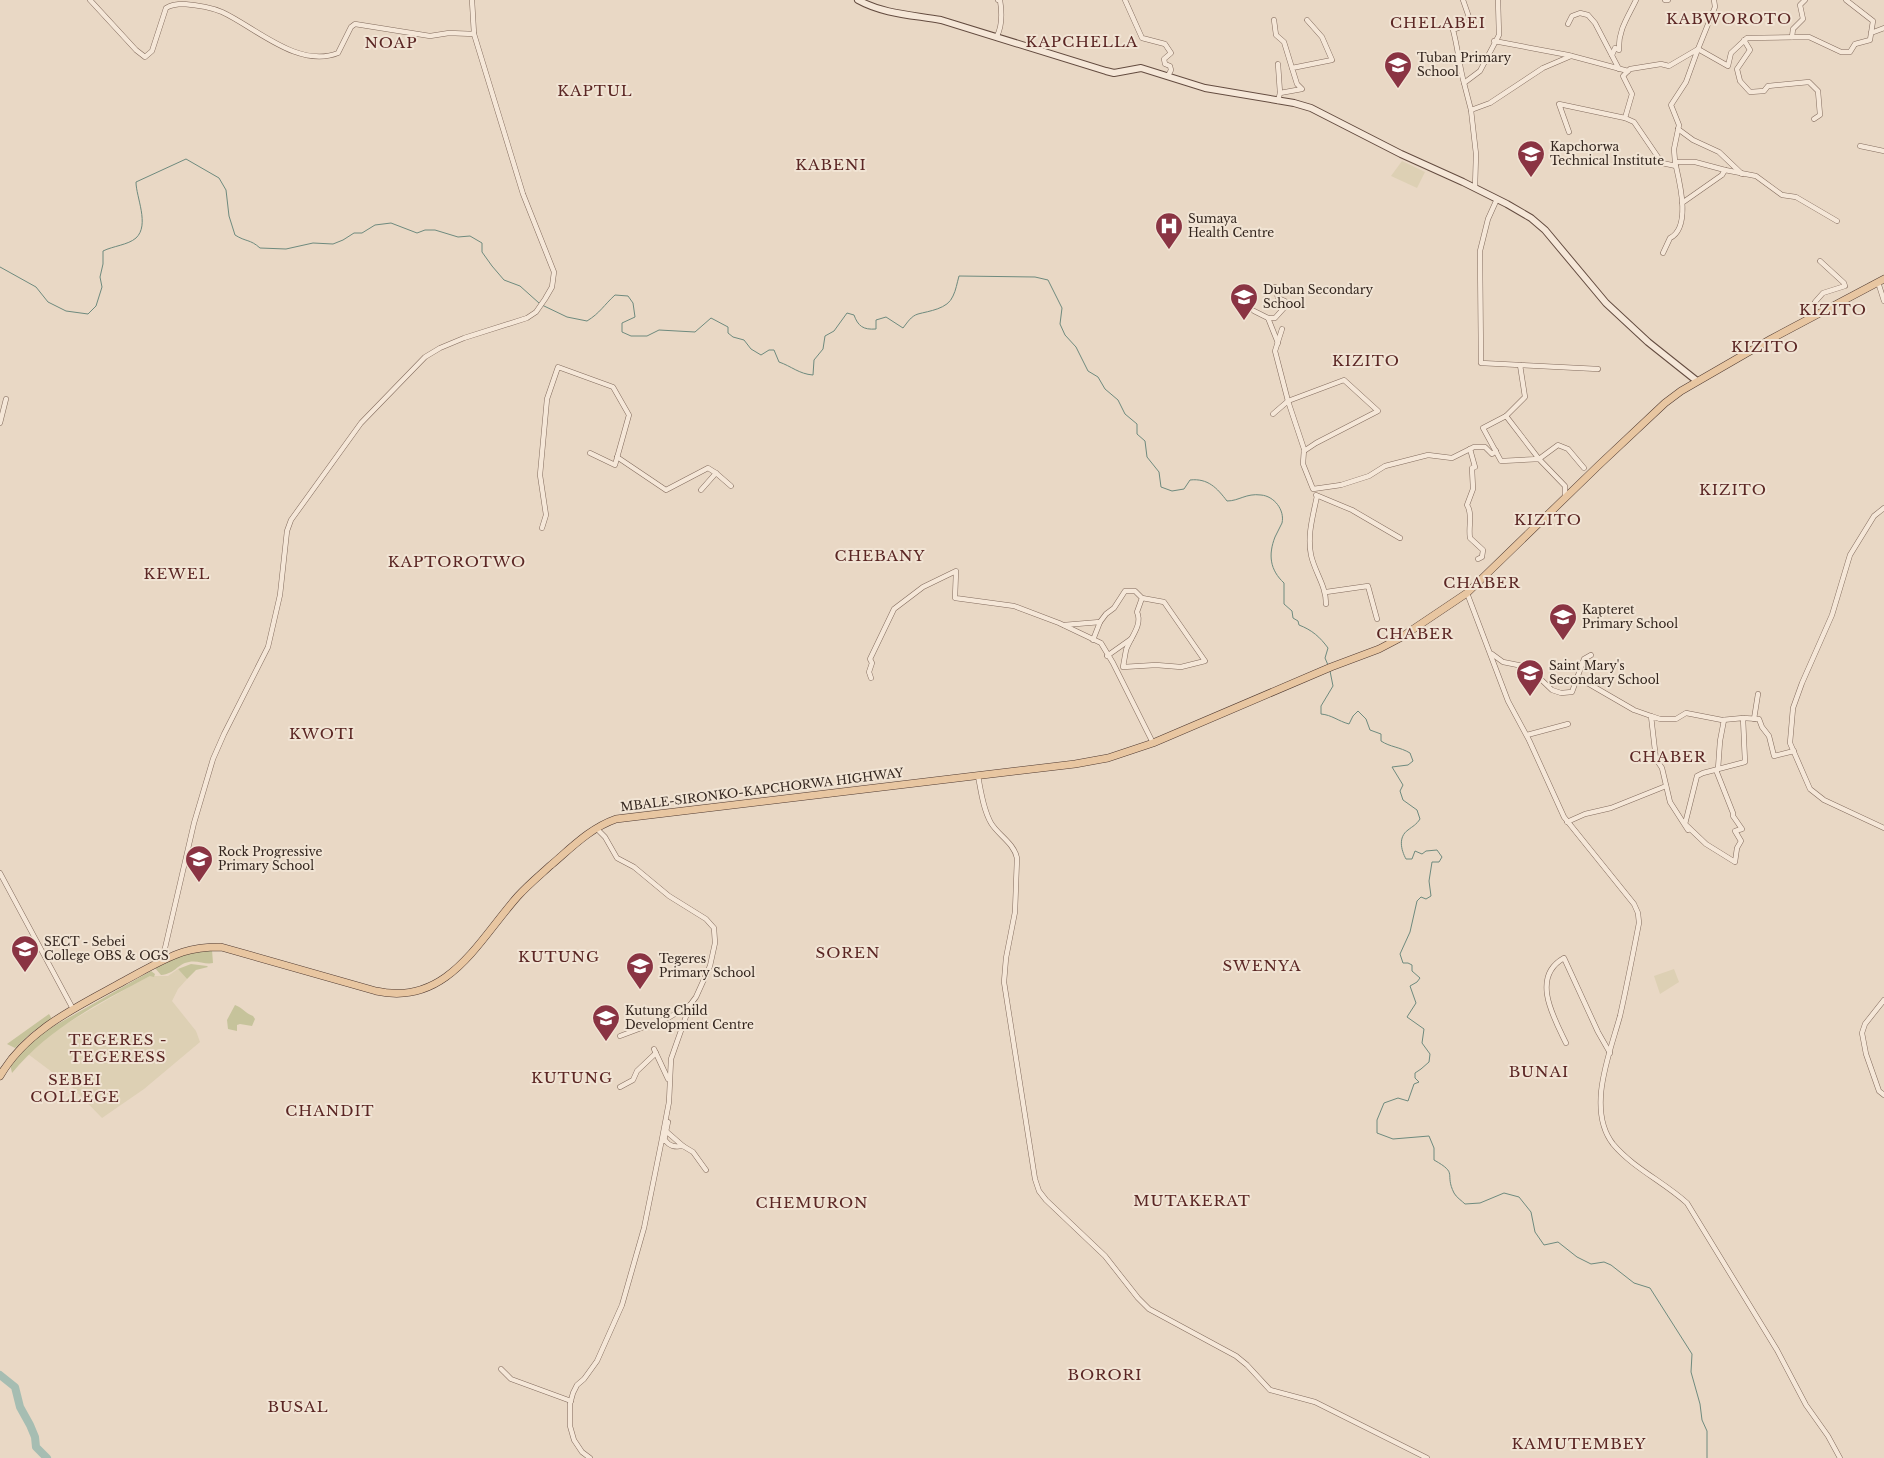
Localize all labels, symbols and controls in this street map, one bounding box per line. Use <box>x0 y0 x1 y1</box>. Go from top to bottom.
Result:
district label: KABWOROTO <box>1666 9 1792 28</box>
district label: CHELABEI <box>1390 13 1486 32</box>
district label: KAPCHELLA <box>1026 32 1138 51</box>
district label: NOAP <box>365 33 417 52</box>
school or university icon: Tuban Primary School <box>1383 50 1413 89</box>
place label: Tuban Primary School <box>1417 50 1511 79</box>
district label: KAPTUL <box>557 81 633 100</box>
school or university icon: Kapchorwa Technical Institute <box>1516 139 1546 178</box>
place label: Kapchorwa Technical Institute <box>1550 139 1664 168</box>
district label: KABENI <box>795 155 867 174</box>
hospital icon: Sumaya Health Centre <box>1154 211 1184 250</box>
place label: Sumaya Health Centre <box>1188 211 1274 240</box>
school or university icon: Duban Secondary School <box>1229 282 1259 321</box>
place label: Duban Secondary School <box>1263 282 1373 311</box>
district label: KIZITO <box>1799 300 1867 319</box>
district label: KIZITO <box>1731 337 1799 356</box>
district label: KIZITO <box>1332 351 1400 370</box>
district label: KIZITO <box>1699 480 1767 499</box>
district label: KIZITO <box>1514 510 1582 529</box>
district label: CHEBANY <box>834 546 926 565</box>
district label: KAPTOROTWO <box>388 552 526 571</box>
district label: KEWEL <box>143 564 211 583</box>
district label: CHABER <box>1443 573 1521 592</box>
school or university icon: Kapteret Primary School <box>1548 602 1578 641</box>
place label: Kapteret Primary School <box>1582 602 1678 631</box>
district label: CHABER <box>1376 624 1454 643</box>
school or university icon: Saint Mary's Secondary School <box>1515 658 1545 697</box>
place label: Saint Mary's Secondary School <box>1549 658 1660 687</box>
district label: KWOTI <box>289 724 355 743</box>
district label: CHABER <box>1629 747 1707 766</box>
street label: MBALE-SIRONKO-KAPCHORWA HIGHWAY <box>620 765 904 814</box>
school or university icon: Rock Progressive Primary School <box>184 844 214 883</box>
place label: Rock Progressive Primary School <box>218 844 323 873</box>
school or university icon: SECT - Sebei College OBS & OGS <box>10 934 40 973</box>
place label: SECT - Sebei College OBS & OGS <box>44 934 169 963</box>
district label: SOREN <box>816 943 880 962</box>
district label: KUTUNG <box>518 947 600 966</box>
school or university icon: Tegeres Primary School <box>625 951 655 990</box>
place label: Tegeres Primary School <box>659 951 755 980</box>
district label: SWENYA <box>1222 956 1302 975</box>
school or university icon: Kutung Child Development Centre <box>591 1003 621 1042</box>
place label: Kutung Child Development Centre <box>625 1003 754 1032</box>
district label: TEGERES - TEGERESS <box>68 1030 168 1066</box>
district label: BUNAI <box>1509 1062 1569 1081</box>
district label: KUTUNG <box>531 1068 613 1087</box>
district label: SEBEI COLLEGE <box>30 1070 120 1106</box>
district label: CHANDIT <box>285 1101 375 1120</box>
district label: MUTAKERAT <box>1133 1191 1251 1210</box>
district label: CHEMURON <box>755 1193 869 1212</box>
district label: BORORI <box>1067 1365 1143 1384</box>
district label: BUSAL <box>267 1397 329 1416</box>
district label: KAMUTEMBEY <box>1511 1434 1647 1453</box>

